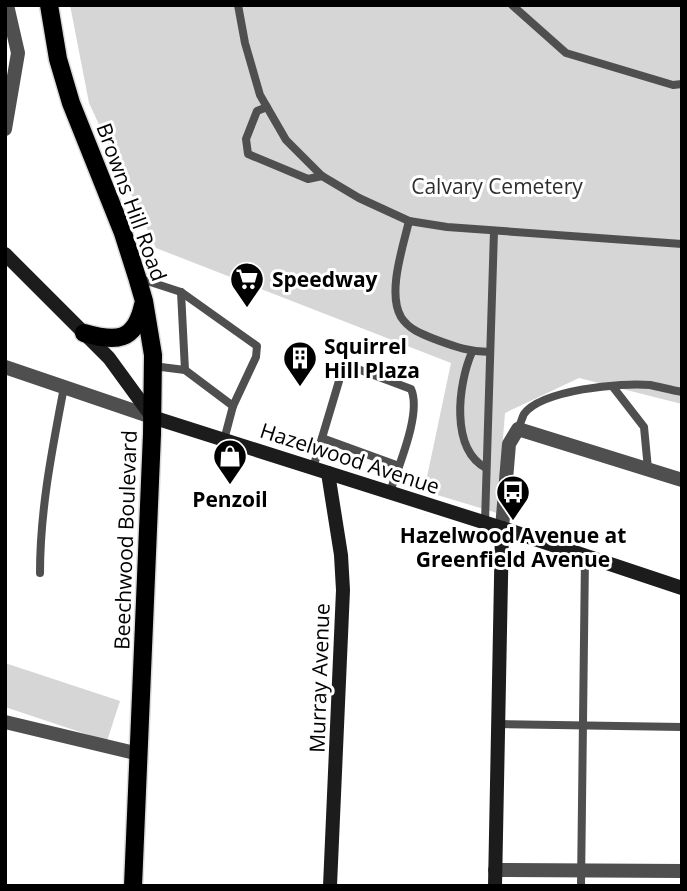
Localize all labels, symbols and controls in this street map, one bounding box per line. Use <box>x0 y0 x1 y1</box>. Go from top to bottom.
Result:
street label: Browns Hill Road <box>90 119 174 285</box>
park label: Calvary Cemetery <box>411 172 583 200</box>
supermarket icon: Speedway <box>228 260 266 309</box>
place label: Speedway <box>272 265 378 293</box>
place label: Squirrel Hill Plaza <box>324 332 420 384</box>
building icon: Squirrel Hill Plaza <box>281 339 319 388</box>
street label: Hazelwood Avenue <box>257 416 443 500</box>
street label: Beechwood Boulevard <box>107 430 143 650</box>
shop icon: Penzoil <box>211 437 249 486</box>
bus stop icon: Hazelwood Avenue at Greenfield Avenue <box>494 473 532 522</box>
place label: Penzoil <box>192 485 268 513</box>
place label: Hazelwood Avenue at Greenfield Avenue <box>400 521 626 573</box>
street label: Murray Avenue <box>302 603 336 753</box>

